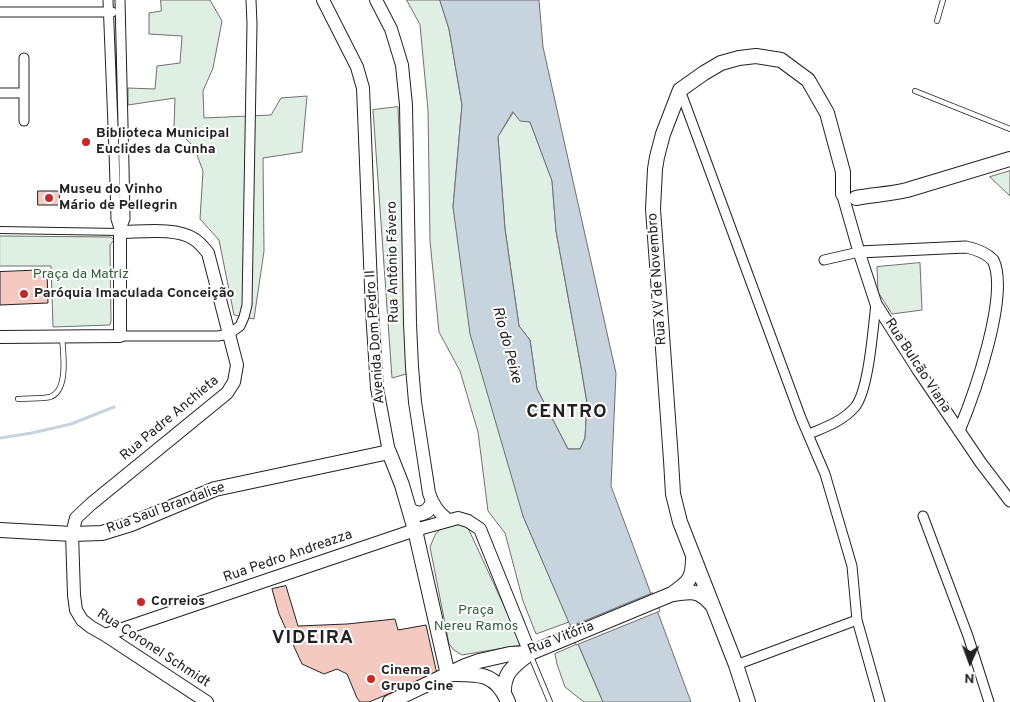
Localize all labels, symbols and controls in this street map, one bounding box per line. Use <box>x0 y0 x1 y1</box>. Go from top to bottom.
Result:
place label: Biblioteca Municipal Euclides da Cunha <box>96 126 229 158</box>
marker: Biblioteca Municipal Euclides da Cunha <box>80 136 92 148</box>
place label: Museu do Vinho Mário de Pellegrin <box>59 182 178 214</box>
marker: Museu do Vinho Mário de Pellegrin <box>43 192 55 204</box>
street label: Rua Antônio Fávero <box>385 201 403 323</box>
street label: Rua XV de Novembro <box>645 212 671 346</box>
park label: Praça da Matriz <box>33 267 129 283</box>
street label: Avenida Dom Pedro II <box>363 269 389 405</box>
place label: Paróquia Imaculada Conceição <box>34 286 235 302</box>
marker: Paróquia Imaculada Conceição <box>18 288 30 300</box>
water label: Rio do Peixe <box>487 305 525 385</box>
street label: Rua Bulcão Viana <box>880 316 954 416</box>
street label: Rua Padre Anchieta <box>117 373 223 465</box>
district label: CENTRO <box>525 402 609 424</box>
street label: Rua Saul Brandalise <box>105 480 227 538</box>
street label: Rua Pedro Andreazza <box>221 527 355 587</box>
place label: Correios <box>151 594 205 610</box>
marker: Correios <box>135 596 147 608</box>
park label: Praça Nereu Ramos <box>434 603 518 636</box>
street label: Rua Coronel Schmidt <box>93 606 213 692</box>
street label: Rua Vitória <box>525 619 597 659</box>
district label: VIDEIRA <box>271 628 355 650</box>
north arrow <box>945 637 995 687</box>
place label: Cinema Grupo Cine <box>381 663 453 696</box>
text: N <box>964 669 975 686</box>
marker: Cinema Grupo Cine <box>365 673 377 685</box>

